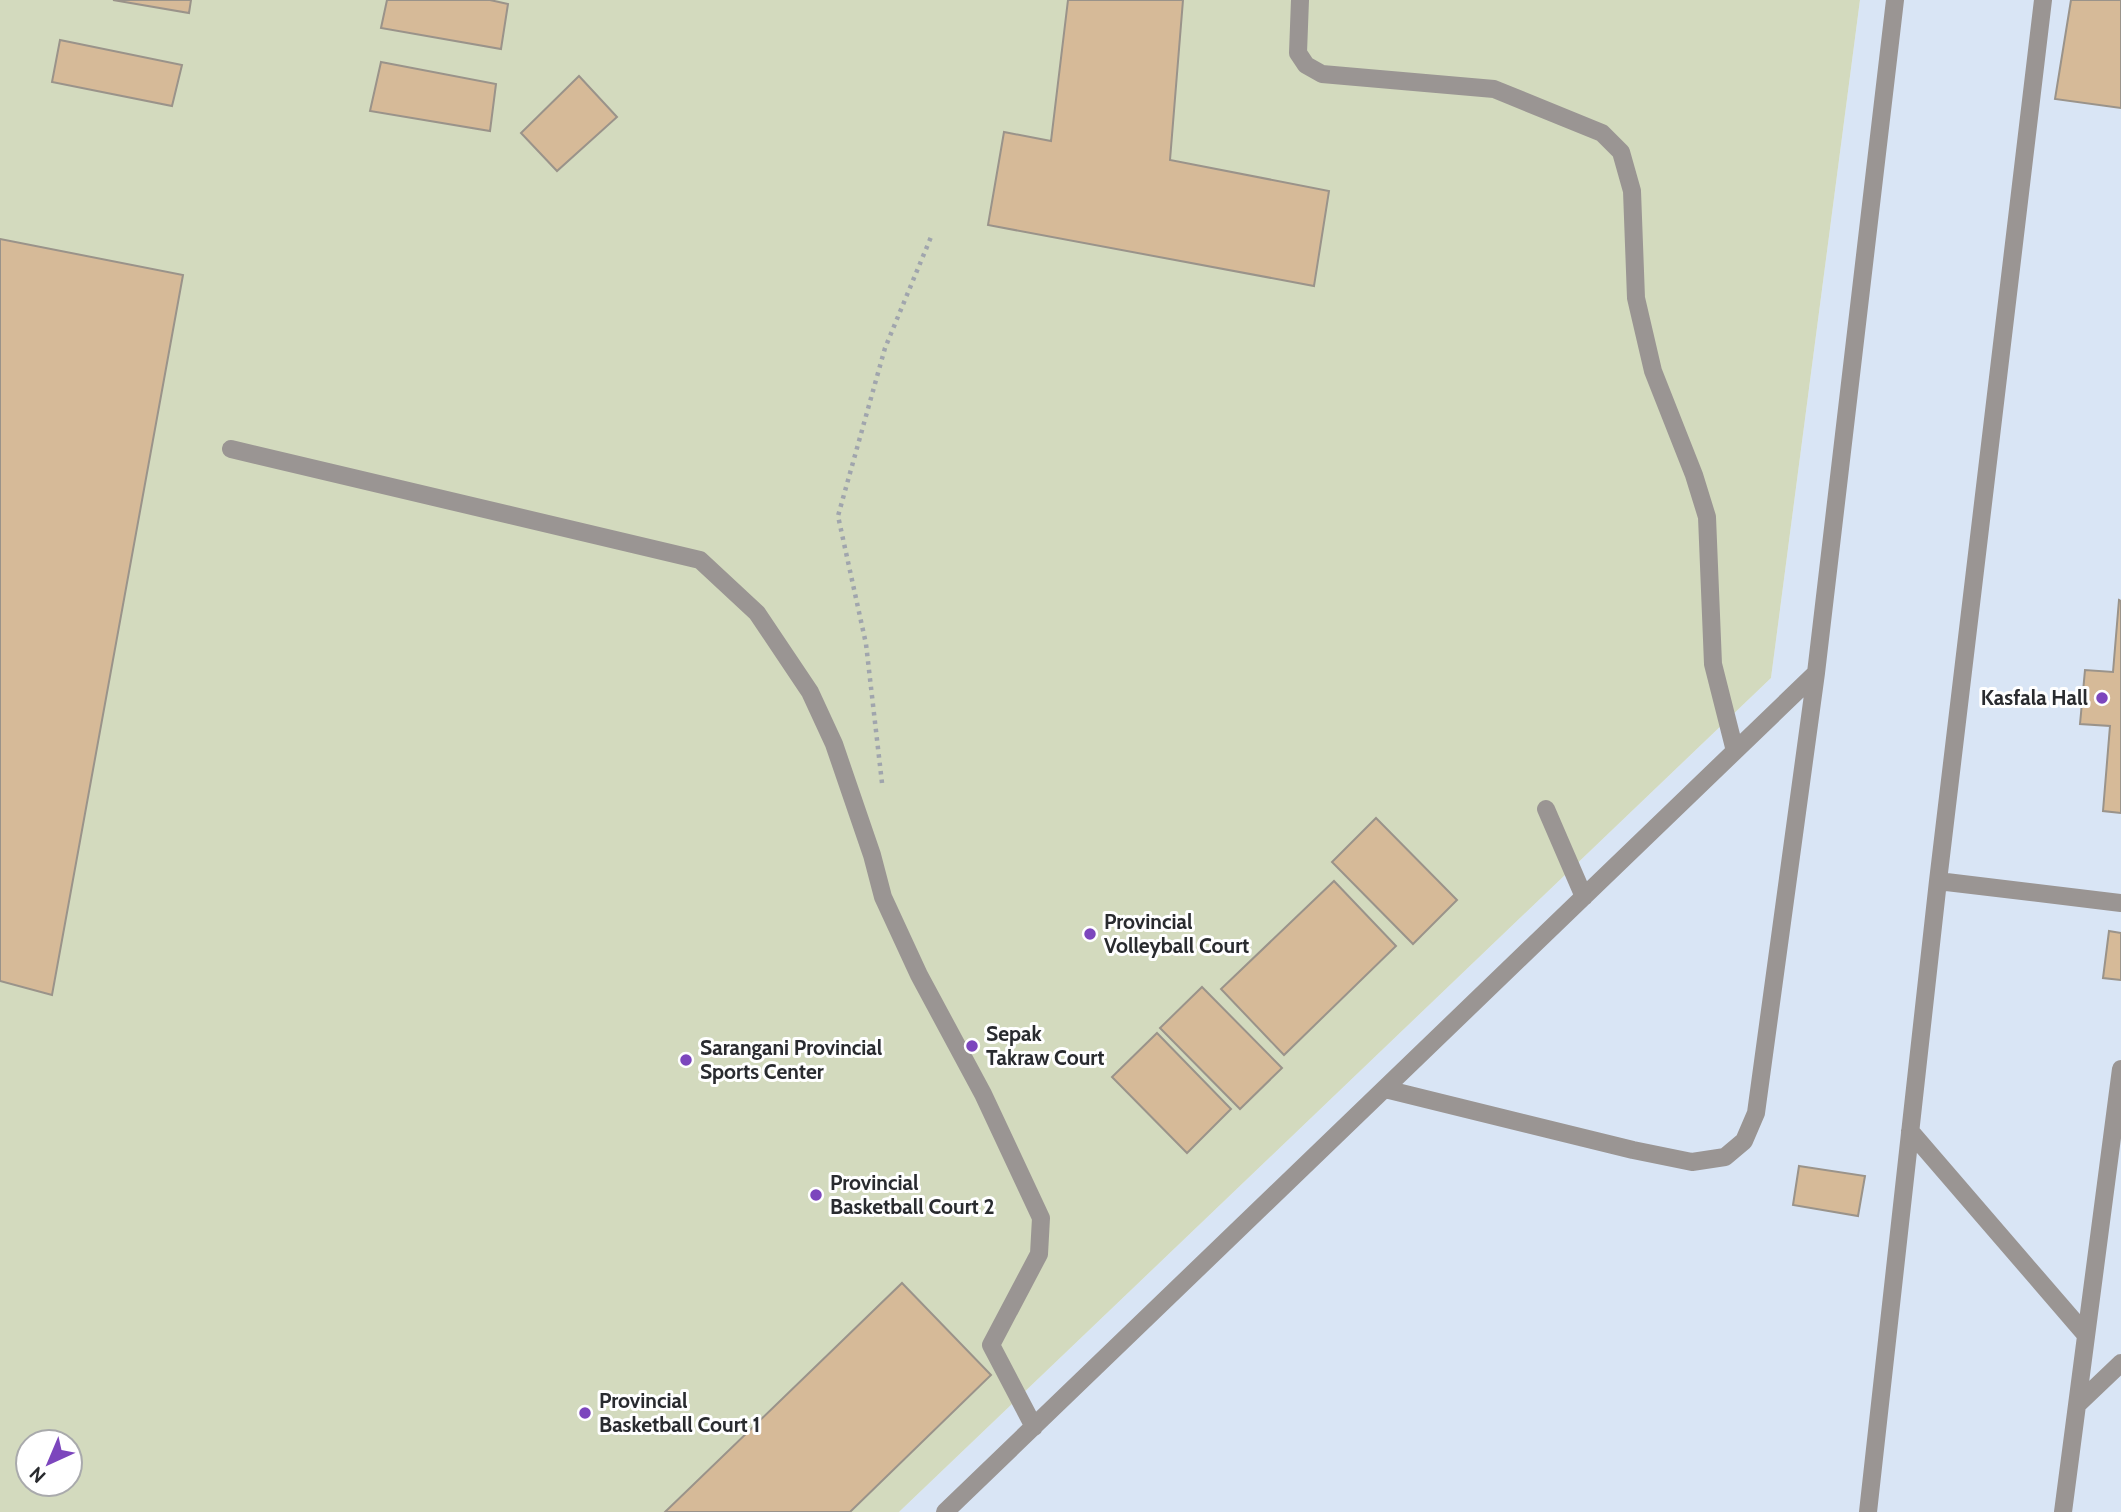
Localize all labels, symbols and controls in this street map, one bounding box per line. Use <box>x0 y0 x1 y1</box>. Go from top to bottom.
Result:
place label: Kasfala Hall <box>1981 685 2088 710</box>
marker: Kasfala Hall <box>2094 690 2110 706</box>
place label: Provincial Volleyball Court <box>1104 909 1249 958</box>
marker: Provincial Volleyball Court <box>1082 926 1098 942</box>
place label: Sepak Takraw Court <box>986 1021 1104 1070</box>
place label: Sarangani Provincial Sports Center <box>700 1035 883 1084</box>
marker: Sepak Takraw Court <box>964 1038 980 1054</box>
marker: Sarangani Provincial Sports Center <box>678 1052 694 1068</box>
place label: Provincial Basketball Court 2 <box>830 1170 995 1219</box>
marker: Provincial Basketball Court 2 <box>808 1187 824 1203</box>
place label: Provincial Basketball Court 1 <box>599 1388 760 1437</box>
marker: Provincial Basketball Court 1 <box>577 1405 593 1421</box>
north arrow <box>14 1428 84 1498</box>
text: N <box>25 1462 50 1488</box>

